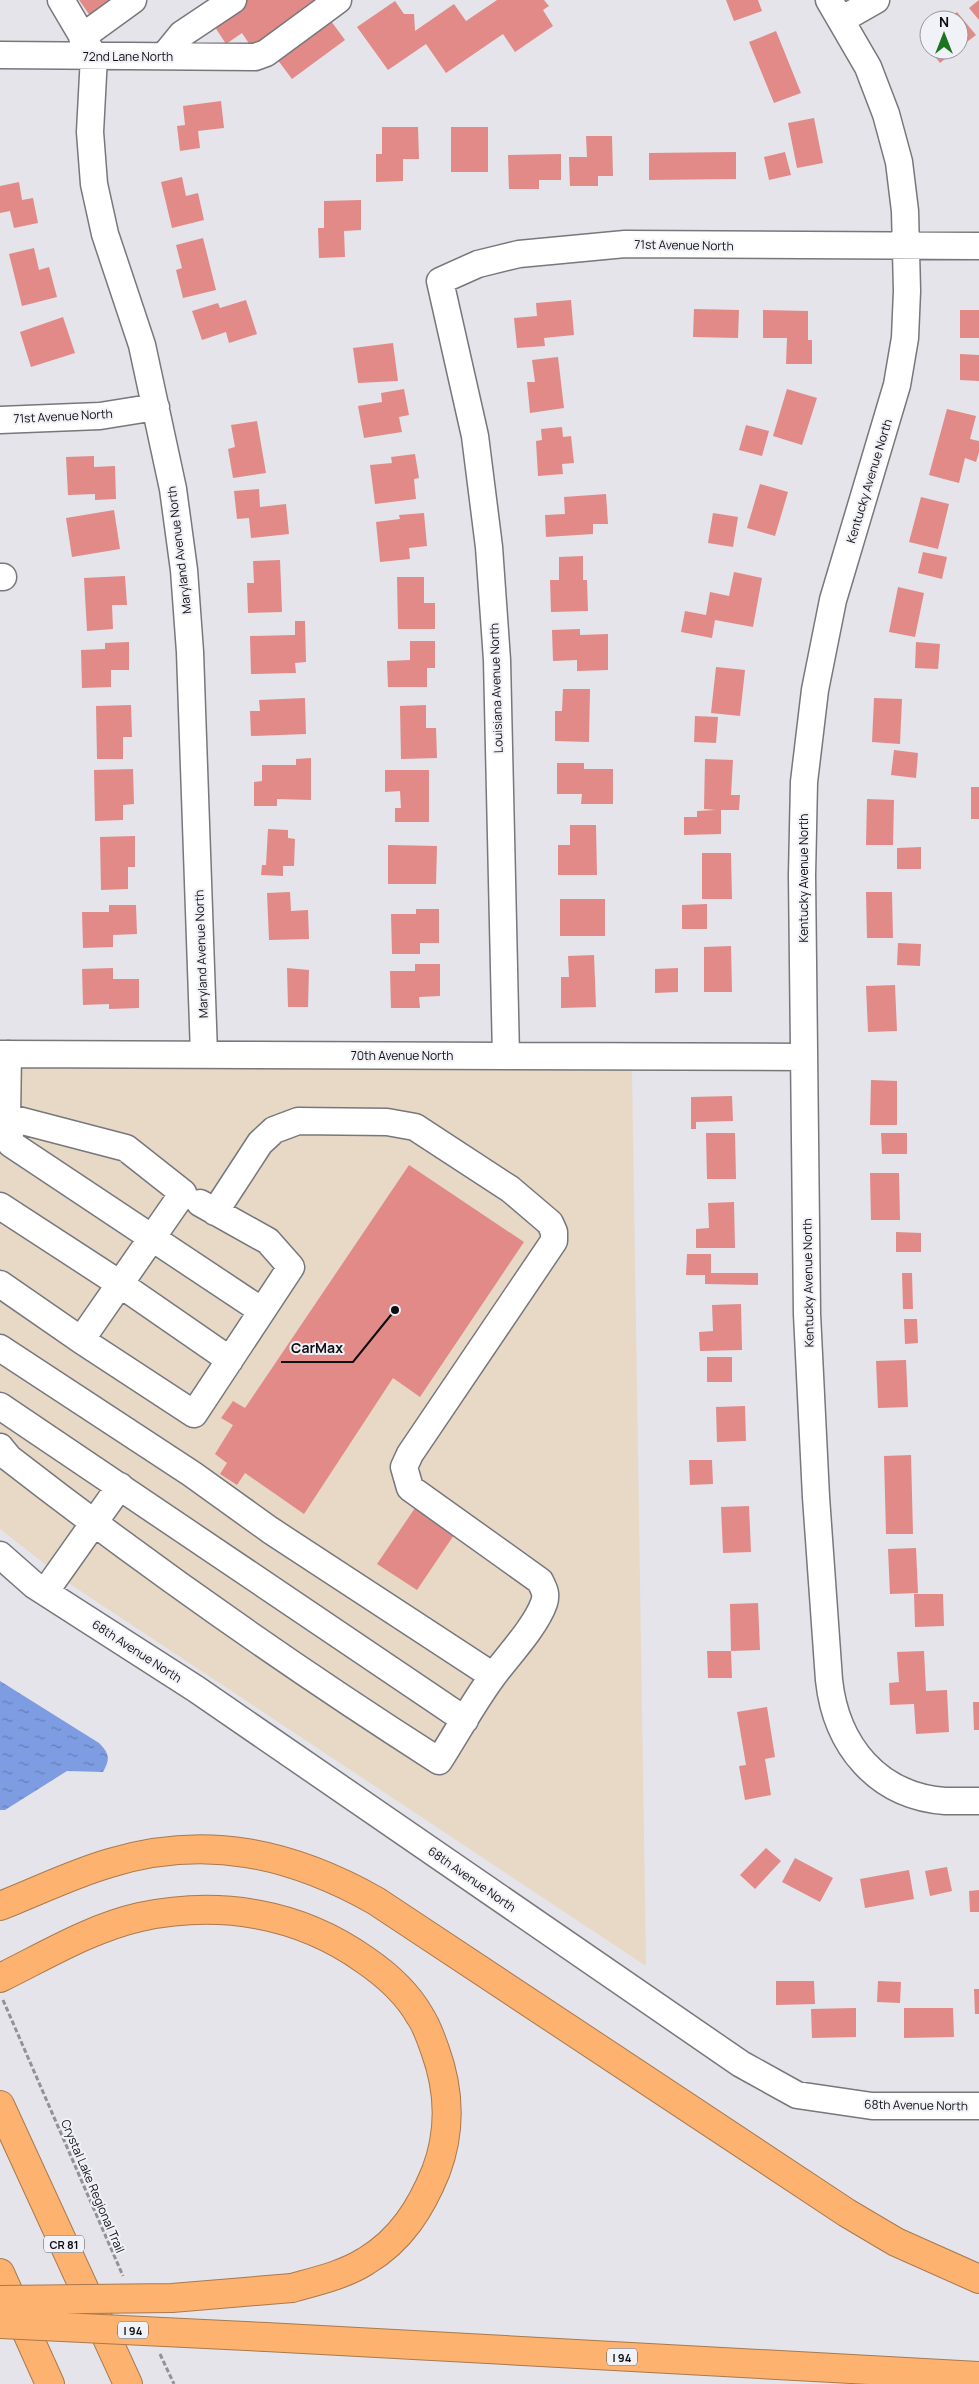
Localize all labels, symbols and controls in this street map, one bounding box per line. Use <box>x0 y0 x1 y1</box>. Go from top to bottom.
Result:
north arrow <box>919 10 969 60</box>
text: N <box>939 12 949 31</box>
street label: 72nd Lane North <box>83 48 173 65</box>
street label: 71st Avenue North <box>634 236 734 254</box>
street label: 71st Avenue North <box>13 405 113 427</box>
street label: Kentucky Avenue North <box>842 417 896 545</box>
street label: Maryland Avenue North <box>163 485 195 615</box>
street label: Louisiana Avenue North <box>485 623 507 753</box>
street label: Kentucky Avenue North <box>795 814 812 942</box>
street label: Maryland Avenue North <box>190 890 212 1018</box>
street label: 70th Avenue North <box>351 1047 453 1064</box>
street label: Kentucky Avenue North <box>798 1218 818 1348</box>
callout: CarMax <box>281 1333 353 1362</box>
text: CarMax <box>291 1338 343 1357</box>
street label: 68th Avenue North <box>89 1616 185 1686</box>
street label: 68th Avenue North <box>425 1842 519 1916</box>
street label: 68th Avenue North <box>864 2096 968 2114</box>
street label: Crystal Lake Regional Trail <box>57 2117 129 2255</box>
road number: CR 81 <box>44 2236 84 2252</box>
road number: I 94 <box>118 2322 148 2338</box>
road number: I 94 <box>607 2348 637 2366</box>

